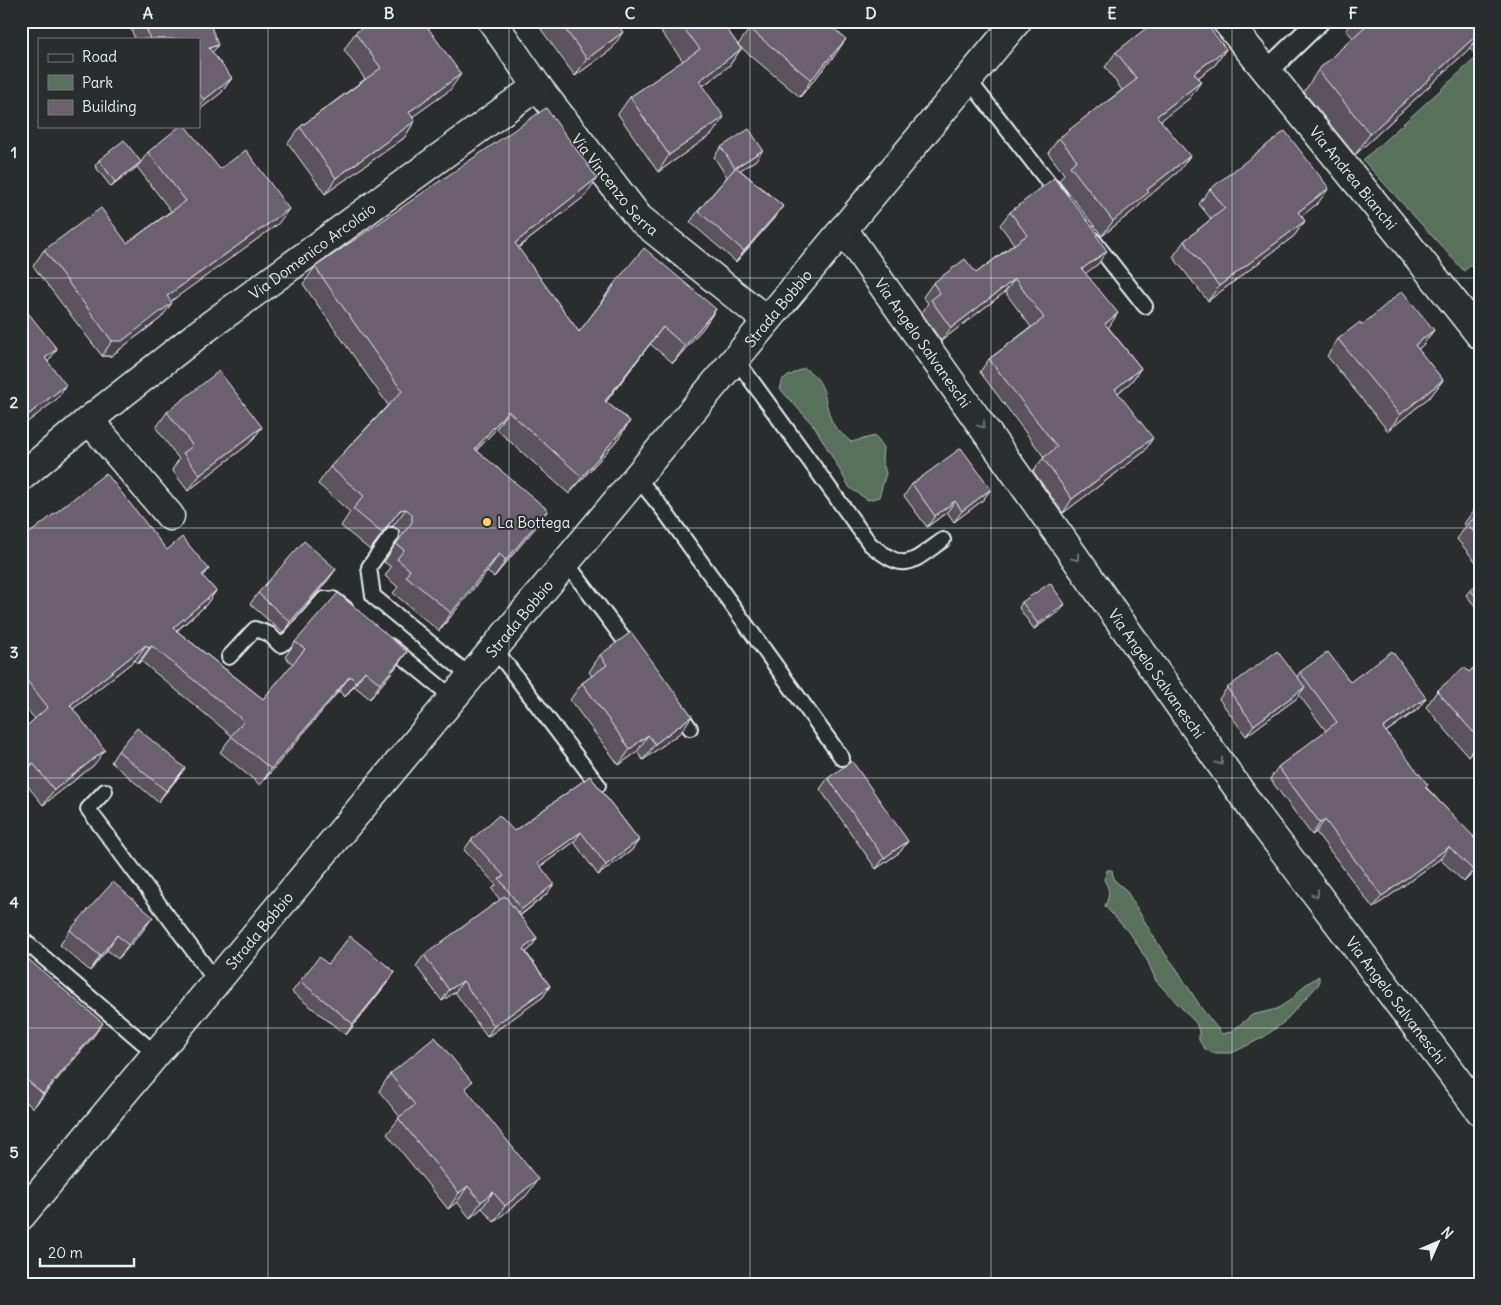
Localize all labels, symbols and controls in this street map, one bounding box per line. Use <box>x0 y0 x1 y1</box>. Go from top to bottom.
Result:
text: A <box>143 3 153 23</box>
text: B <box>384 3 395 23</box>
text: C <box>625 3 636 23</box>
text: D <box>865 3 877 23</box>
text: E <box>1107 3 1117 23</box>
text: F <box>1348 3 1358 23</box>
legend <box>38 38 200 128</box>
text: Road <box>82 47 117 66</box>
text: Park <box>82 73 113 92</box>
text: Building <box>82 97 137 116</box>
street label: Via Andrea Bianchi <box>1306 122 1401 233</box>
street label: Via Vincenzo Serra <box>568 130 663 240</box>
text: 1 <box>11 142 17 162</box>
street label: Via Domenico Arcolaio <box>245 198 379 303</box>
street label: Strada Bobbio <box>740 265 816 351</box>
street label: Via Angelo Salvaneschi <box>871 274 976 411</box>
text: 2 <box>10 392 19 412</box>
one-way arrow <box>976 420 985 429</box>
place label: La Bottega <box>497 513 571 532</box>
marker: La Bottega <box>481 516 493 528</box>
one-way arrow <box>1070 552 1079 562</box>
street label: Strada Bobbio <box>481 576 557 661</box>
street label: Via Angelo Salvaneschi <box>1105 605 1209 742</box>
text: 3 <box>9 642 19 662</box>
one-way arrow <box>1214 757 1223 766</box>
street label: Strada Bobbio <box>221 888 297 973</box>
one-way arrow <box>1310 888 1319 898</box>
text: 4 <box>9 892 19 912</box>
street label: Via Angelo Salvaneschi <box>1342 933 1450 1067</box>
text: 5 <box>9 1142 19 1162</box>
north arrow <box>1414 1218 1464 1268</box>
text: N <box>1437 1223 1457 1243</box>
scale bar <box>40 1235 134 1267</box>
text: 20 m <box>48 1243 83 1262</box>

